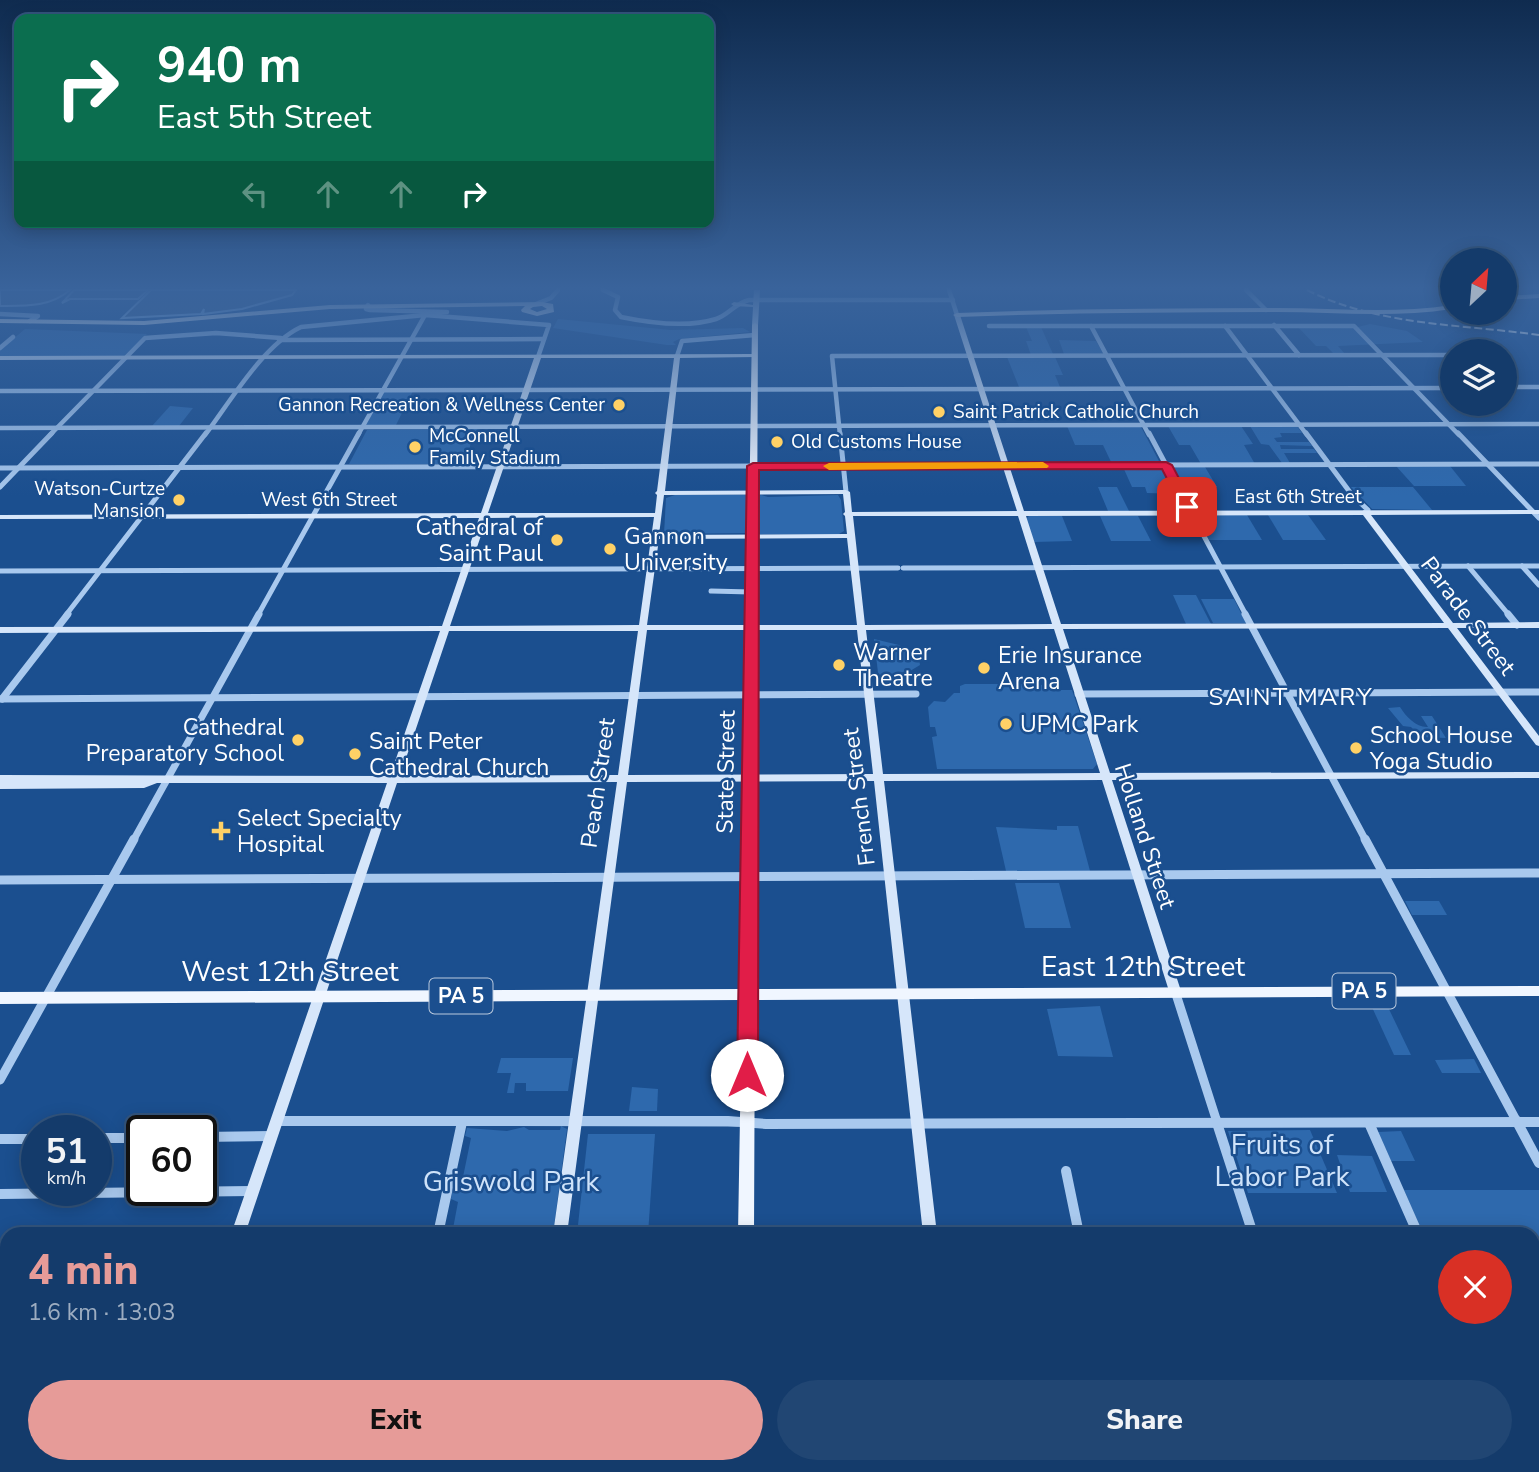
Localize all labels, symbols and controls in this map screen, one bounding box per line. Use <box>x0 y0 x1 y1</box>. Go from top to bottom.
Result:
text: 940 m <box>157 32 301 99</box>
icon: right <box>42 42 133 133</box>
text: East 5th Street <box>157 96 371 139</box>
icon: left <box>236 175 274 213</box>
icon: ahead <box>309 175 347 213</box>
icon: ahead <box>382 175 420 213</box>
icon: right <box>455 175 493 213</box>
north arrow <box>1440 248 1517 326</box>
map controls <box>1440 248 1517 416</box>
button: layers <box>1440 339 1517 416</box>
place label: Gannon Recreation & Wellness Center <box>278 392 605 418</box>
marker: Gannon Recreation & Wellness Center <box>611 397 627 413</box>
place label: Saint Patrick Catholic Church <box>953 399 1199 425</box>
marker: Saint Patrick Catholic Church <box>931 404 947 420</box>
place label: McConnell Family Stadium <box>429 423 561 471</box>
place label: Old Customs House <box>791 429 962 455</box>
marker: Old Customs House <box>769 434 785 450</box>
marker: McConnell Family Stadium <box>407 439 423 455</box>
place label: Watson-Curtze Mansion <box>34 476 165 524</box>
pin <box>1157 477 1217 537</box>
street label: East 6th Street <box>1234 484 1362 510</box>
street label: West 6th Street <box>261 487 397 513</box>
icon: arrive <box>1168 488 1206 526</box>
marker: Watson-Curtze Mansion <box>171 492 187 508</box>
place label: Cathedral of Saint Paul <box>416 512 543 569</box>
place label: Gannon University <box>624 521 728 578</box>
marker: Cathedral of Saint Paul <box>549 532 565 548</box>
marker: Gannon University <box>602 541 618 557</box>
street label: Parade Street <box>1413 550 1523 682</box>
place label: Warner Theatre <box>853 637 933 694</box>
place label: Erie Insurance Arena <box>998 640 1142 697</box>
marker: Warner Theatre <box>831 657 847 673</box>
marker: Erie Insurance Arena <box>976 660 992 676</box>
district label: SAINT MARY <box>1209 681 1373 713</box>
street label: State Street <box>709 709 743 834</box>
place label: UPMC Park <box>1020 709 1139 740</box>
place label: Cathedral Preparatory School <box>86 712 284 769</box>
street label: Peach Street <box>574 715 623 850</box>
marker: UPMC Park <box>998 716 1014 732</box>
place label: School House Yoga Studio <box>1369 720 1513 777</box>
place label: Saint Peter Cathedral Church <box>369 726 549 783</box>
street label: French Street <box>835 726 883 867</box>
marker: Cathedral Preparatory School <box>290 732 306 748</box>
marker: School House Yoga Studio <box>1348 740 1364 756</box>
marker: Saint Peter Cathedral Church <box>347 746 363 762</box>
street label: Holland Street <box>1107 759 1183 914</box>
place label: Select Specialty Hospital <box>237 803 402 860</box>
marker: Select Specialty Hospital <box>211 821 231 841</box>
street label: East 12th Street <box>1041 948 1245 986</box>
street label: West 12th Street <box>181 953 399 991</box>
road number: PA 5 <box>1332 974 1396 1009</box>
road number: PA 5 <box>430 978 492 1014</box>
position arrow <box>710 1038 784 1112</box>
speed limit sign: 60 <box>126 1115 217 1206</box>
park label: Fruits of Labor Park <box>1214 1126 1351 1196</box>
text: 51 <box>45 1128 88 1175</box>
park label: Griswold Park <box>423 1163 600 1201</box>
text: km/h <box>47 1166 86 1190</box>
text: 4 min <box>28 1242 138 1299</box>
button: close <box>1438 1250 1512 1324</box>
text: 1.6 km · 13:03 <box>28 1297 175 1328</box>
button: Exit <box>28 1380 763 1460</box>
button: Share <box>777 1380 1512 1460</box>

